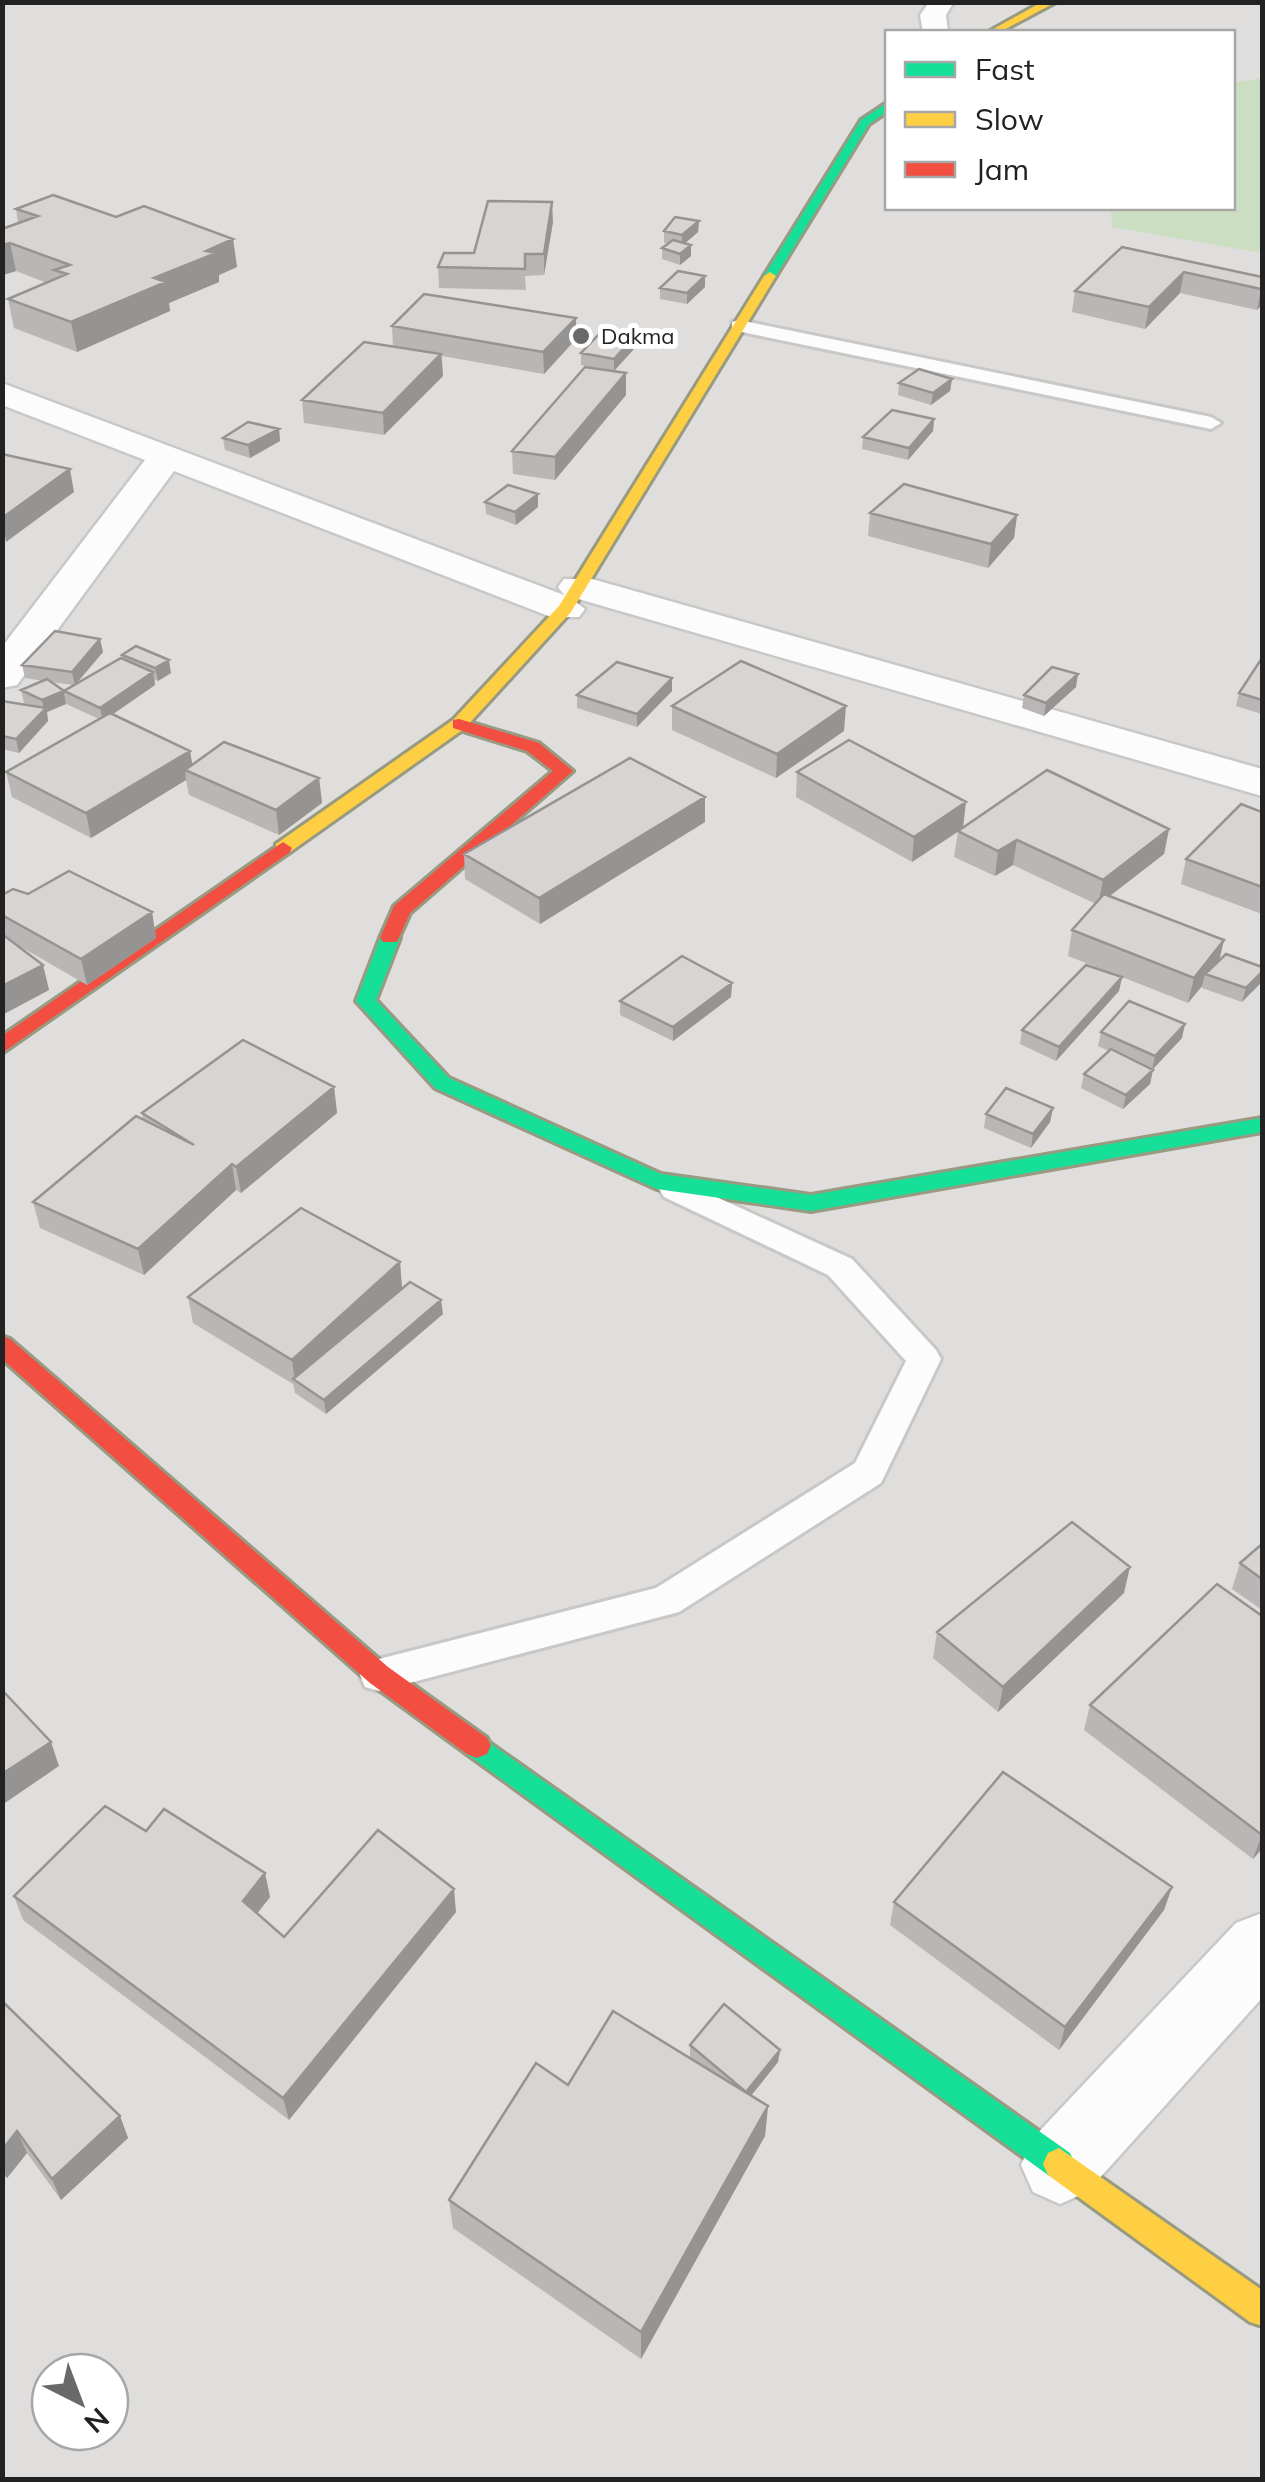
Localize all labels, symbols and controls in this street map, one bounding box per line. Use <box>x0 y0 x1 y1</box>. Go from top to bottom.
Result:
legend <box>885 30 1235 210</box>
text: Fast <box>975 50 1035 88</box>
text: Slow <box>975 100 1044 138</box>
text: Jam <box>975 150 1029 188</box>
place label: Dakma <box>601 322 674 350</box>
marker: Dakma <box>570 325 592 347</box>
north arrow <box>30 2352 130 2452</box>
text: N <box>77 2401 117 2441</box>

